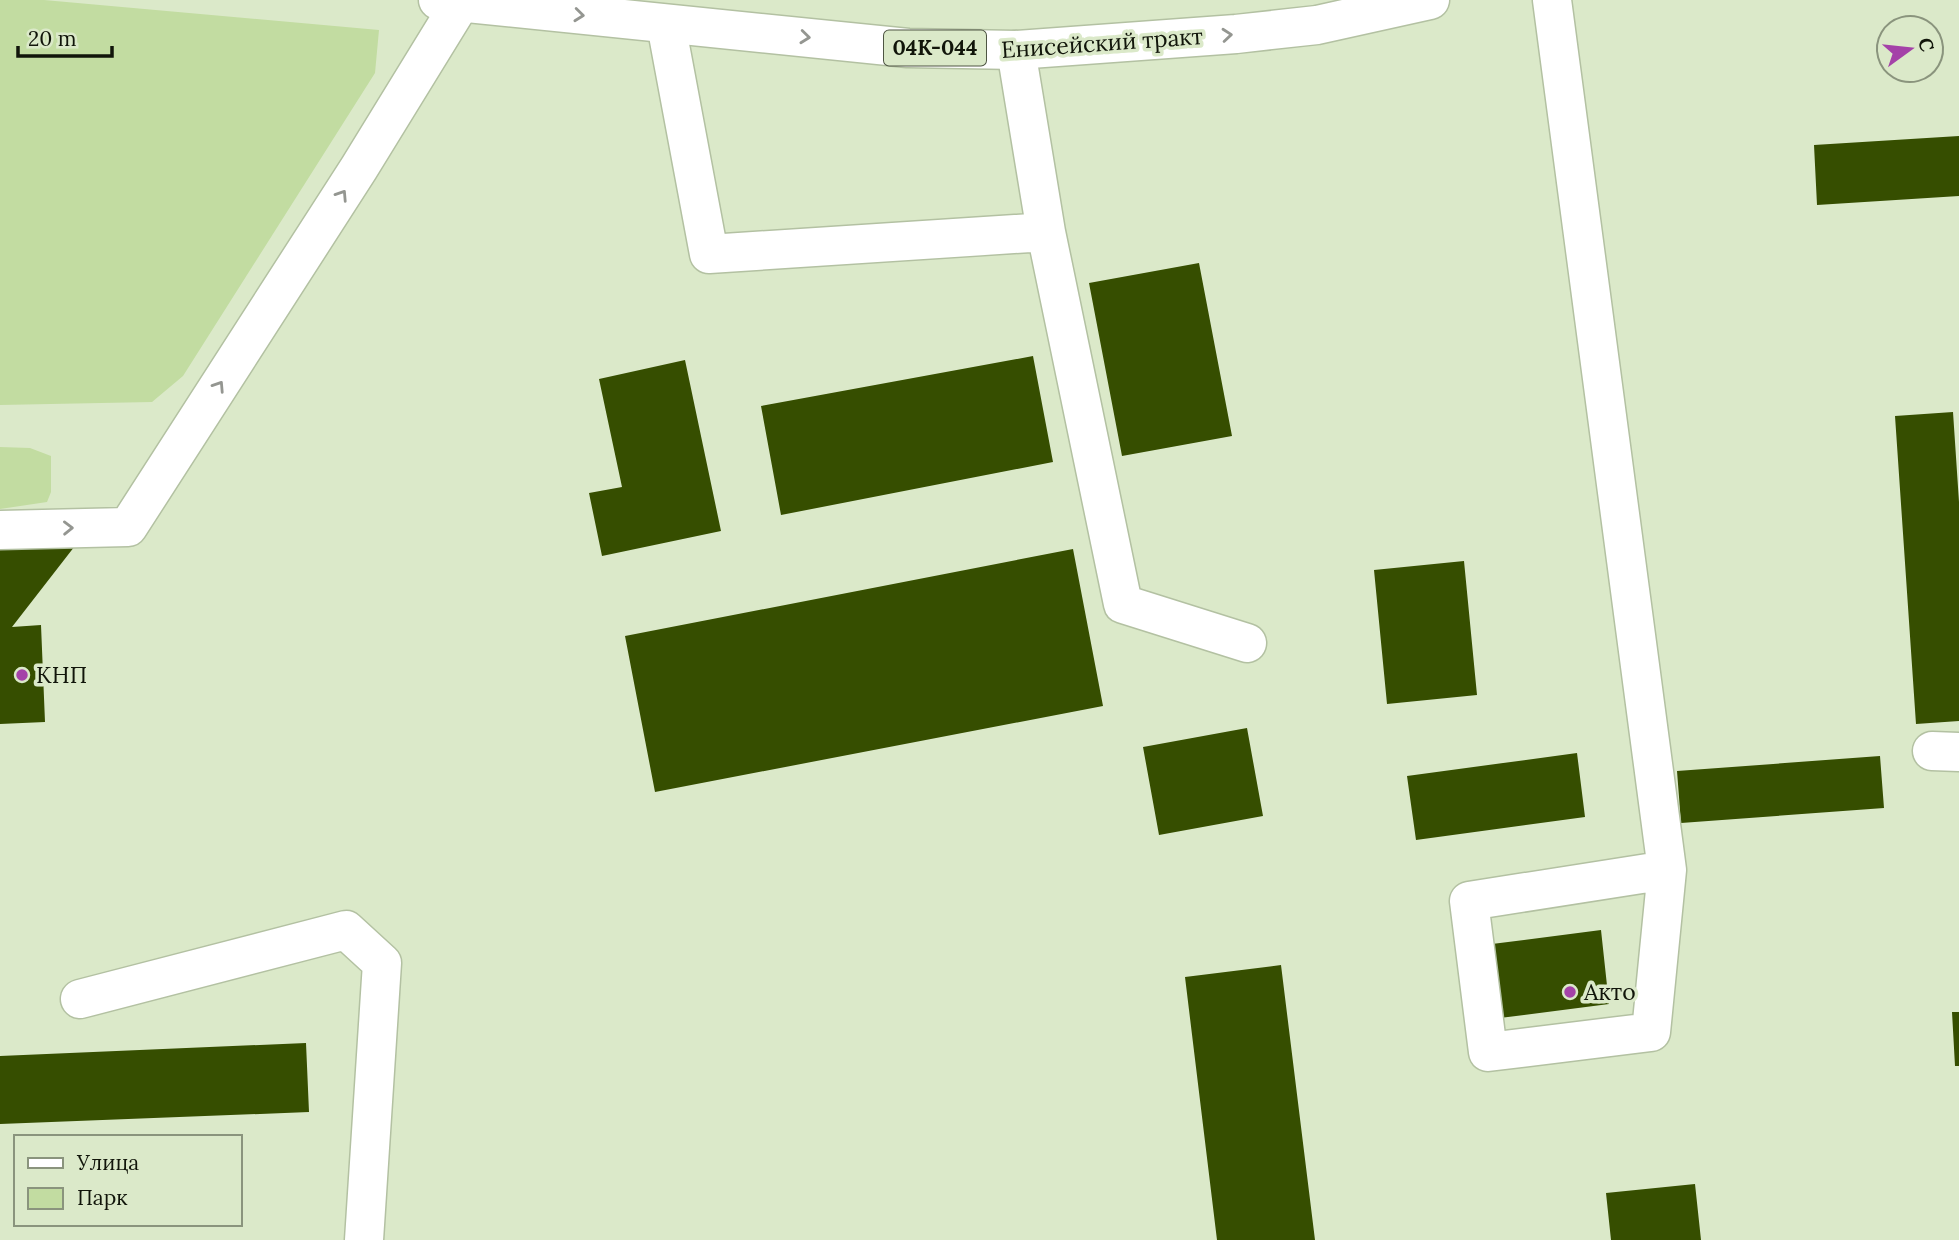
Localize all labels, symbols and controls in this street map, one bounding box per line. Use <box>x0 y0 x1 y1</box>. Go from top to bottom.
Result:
one-way arrow <box>573 7 585 22</box>
scale bar <box>18 14 112 58</box>
north arrow <box>1875 14 1945 84</box>
street label: Енисейский тракт <box>1000 21 1204 64</box>
text: 20 m <box>28 25 77 52</box>
one-way arrow <box>1222 28 1233 43</box>
one-way arrow <box>799 30 811 45</box>
road number: 04К-044 <box>884 30 986 66</box>
text: С <box>1913 35 1940 54</box>
one-way arrow <box>333 190 346 203</box>
one-way arrow <box>210 381 223 394</box>
one-way arrow <box>63 521 74 536</box>
place label: КНП <box>36 660 87 689</box>
marker: КНП <box>14 667 30 683</box>
place label: Акто <box>1583 977 1636 1006</box>
marker: Акто <box>1562 984 1578 1000</box>
legend <box>14 1135 242 1226</box>
text: Улица <box>76 1149 139 1176</box>
text: Парк <box>77 1184 128 1211</box>

